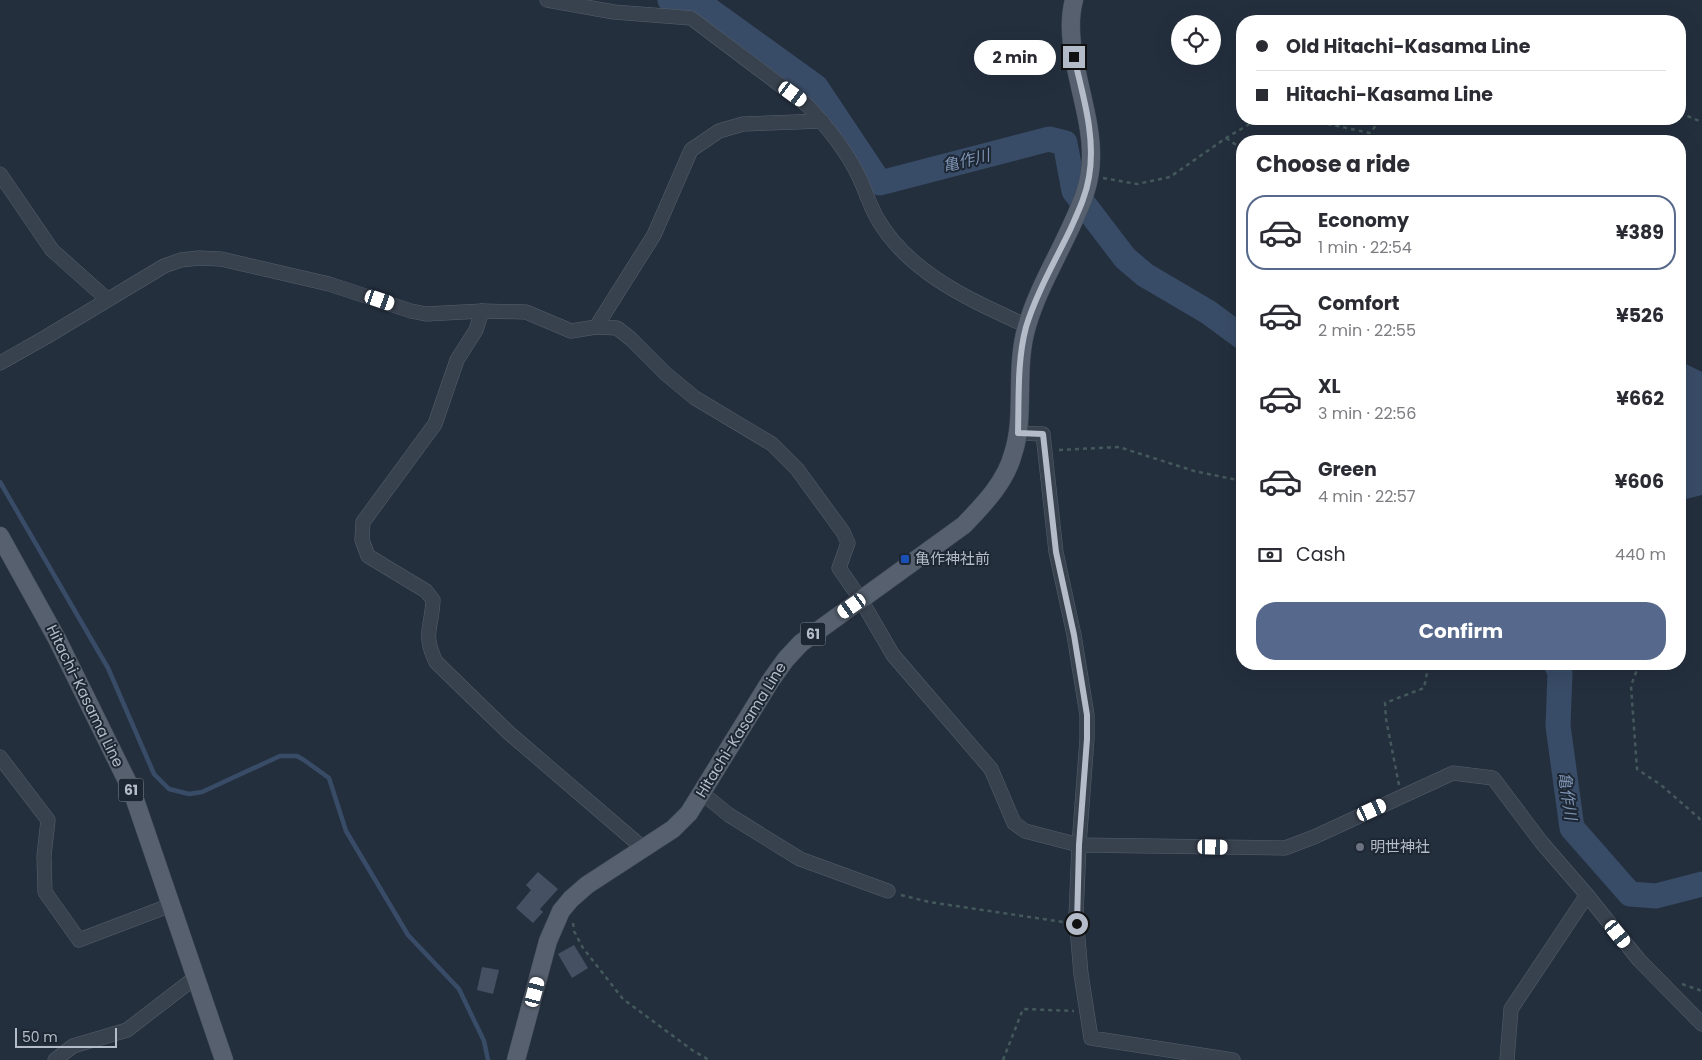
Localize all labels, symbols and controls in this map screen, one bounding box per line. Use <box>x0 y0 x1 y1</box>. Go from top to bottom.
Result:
map controls <box>1171 15 1221 65</box>
button: locate <box>1171 15 1221 65</box>
text: Old Hitachi-Kasama Line <box>1286 33 1530 60</box>
callout: 2 min <box>974 40 1056 74</box>
text: 2 min <box>993 46 1037 69</box>
route end <box>1063 46 1085 68</box>
car <box>776 79 809 109</box>
text: Hitachi-Kasama Line <box>1286 81 1493 108</box>
water label: 亀作川 <box>940 143 994 177</box>
text: Choose a ride <box>1256 149 1410 180</box>
text: Economy <box>1318 207 1409 234</box>
icon: car <box>1258 210 1303 255</box>
text: ¥389 <box>1616 219 1664 246</box>
text: 1 min · 22:54 <box>1318 236 1412 259</box>
car <box>363 288 396 312</box>
text: Comfort <box>1318 290 1400 317</box>
icon: car <box>1258 293 1303 338</box>
text: ¥526 <box>1616 302 1664 329</box>
text: 2 min · 22:55 <box>1318 319 1416 342</box>
text: XL <box>1318 373 1341 400</box>
icon: car <box>1258 376 1303 421</box>
text: ¥662 <box>1616 385 1664 412</box>
text: 3 min · 22:56 <box>1318 402 1416 425</box>
text: Green <box>1318 456 1377 483</box>
icon: car <box>1258 459 1303 504</box>
text: ¥606 <box>1615 468 1664 495</box>
text: 4 min · 22:57 <box>1318 485 1416 508</box>
icon: cash <box>1256 541 1284 569</box>
text: Cash <box>1296 541 1346 568</box>
text: 440 m <box>1615 543 1666 566</box>
place label: 亀作神社前 <box>915 548 990 569</box>
marker: 亀作神社前 <box>899 553 911 565</box>
car <box>835 591 868 621</box>
button: Confirm <box>1256 602 1666 660</box>
street label: Hitachi-Kasama Line <box>42 621 129 771</box>
road number: 61 <box>800 622 826 646</box>
street label: Hitachi-Kasama Line <box>690 658 791 801</box>
water label: 亀作川 <box>1553 771 1583 823</box>
road number: 61 <box>118 778 144 802</box>
car <box>1355 797 1388 823</box>
place label: 明世神社 <box>1370 836 1430 857</box>
car <box>1197 839 1228 855</box>
marker: 明世神社 <box>1354 841 1366 853</box>
route start <box>1066 913 1088 935</box>
car <box>1602 918 1633 950</box>
car <box>523 976 546 1008</box>
scale bar <box>15 1025 118 1048</box>
text: 50 m <box>22 1027 58 1047</box>

